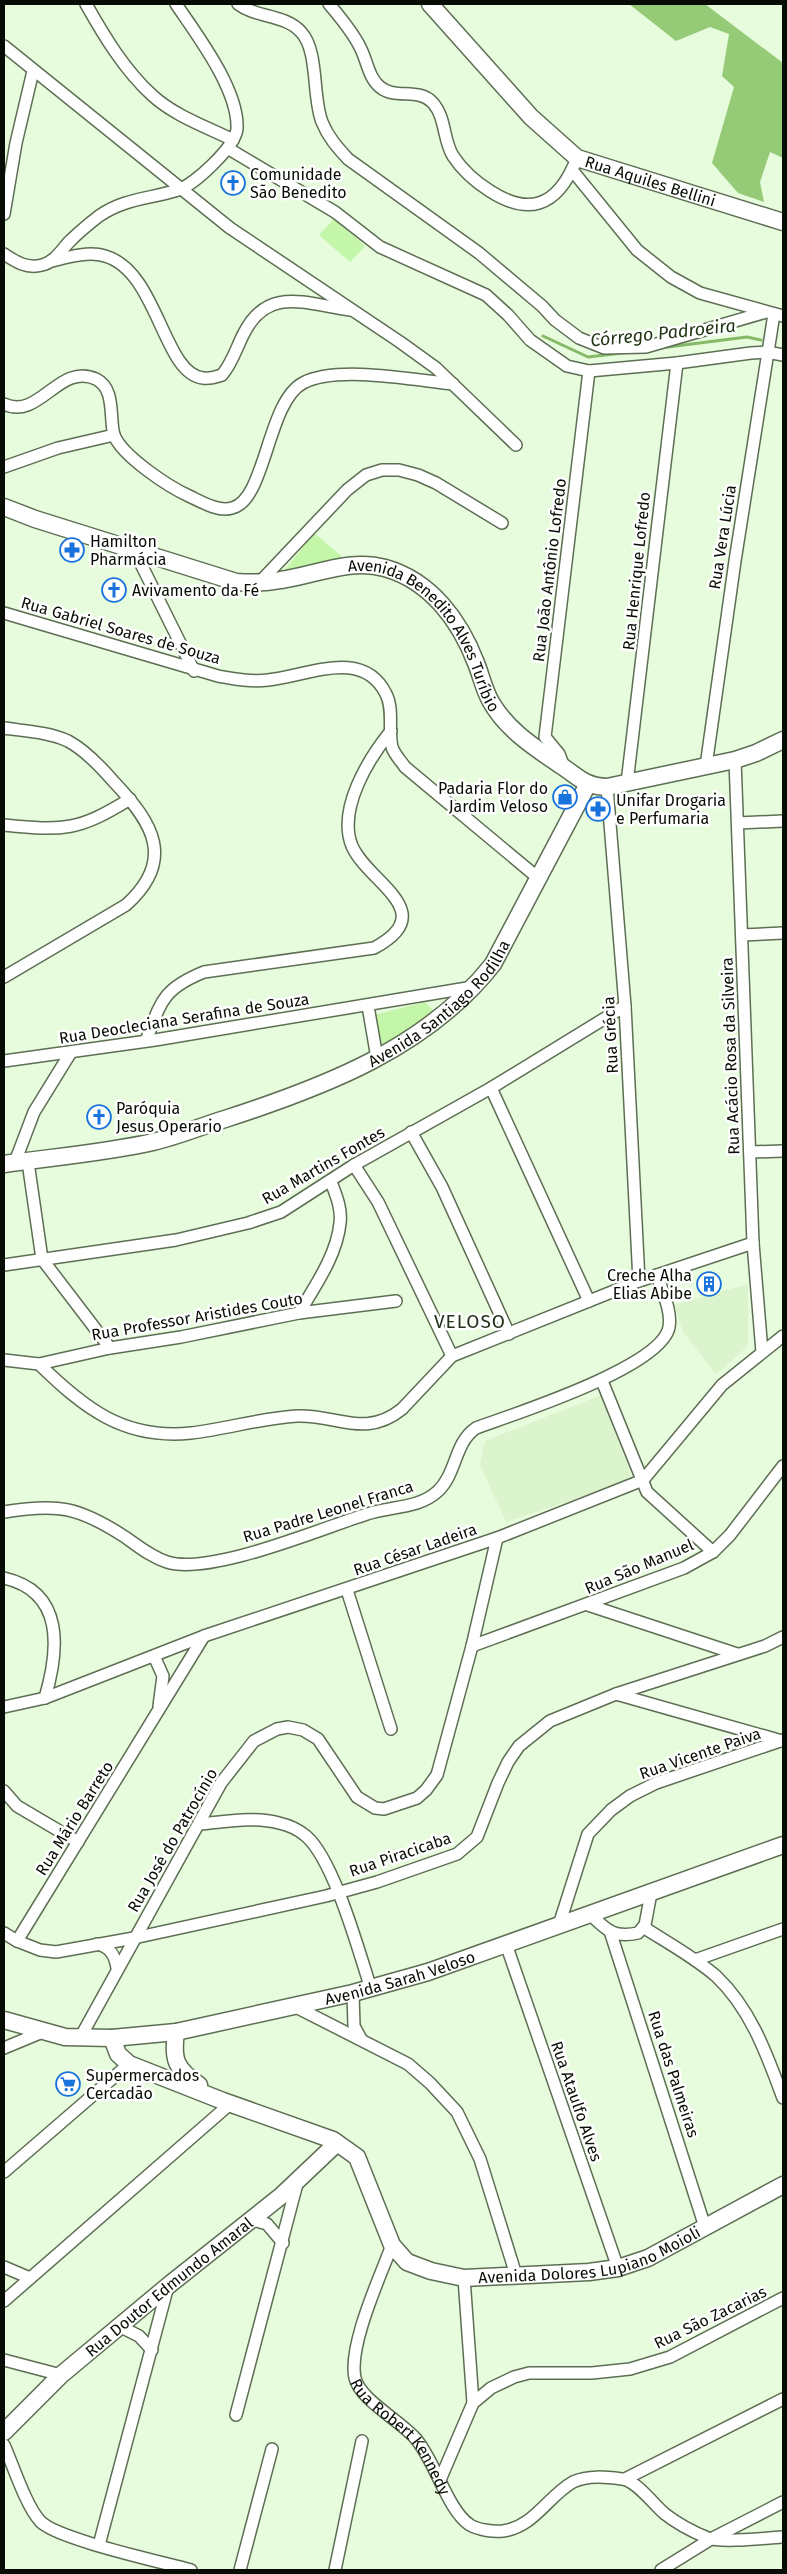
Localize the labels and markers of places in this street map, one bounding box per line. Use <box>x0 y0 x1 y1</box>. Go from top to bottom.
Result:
place label: Comunidade São Benedito <box>250 165 347 202</box>
church icon: Comunidade São Benedito <box>220 170 246 196</box>
place label: Hamilton Pharmácia <box>90 532 167 569</box>
pharmacy icon: Hamilton Pharmácia <box>59 537 85 563</box>
church icon: Avivamento da Fé <box>101 577 127 603</box>
place label: Avivamento da Fé <box>132 581 259 600</box>
place label: Padaria Flor do Jardim Veloso <box>438 779 548 816</box>
shop icon: Padaria Flor do Jardim Veloso <box>552 784 578 810</box>
place label: Unifar Drogaria e Perfumaria <box>616 791 726 828</box>
pharmacy icon: Unifar Drogaria e Perfumaria <box>585 796 611 822</box>
place label: Paróquia Jesus Operario <box>116 1099 222 1136</box>
church icon: Paróquia Jesus Operario <box>86 1104 112 1130</box>
place label: Creche Alha Elias Abibe <box>607 1266 692 1303</box>
building icon: Creche Alha Elias Abibe <box>696 1271 722 1297</box>
place label: Supermercados Cercadão <box>86 2066 199 2103</box>
supermarket icon: Supermercados Cercadão <box>55 2071 81 2097</box>

